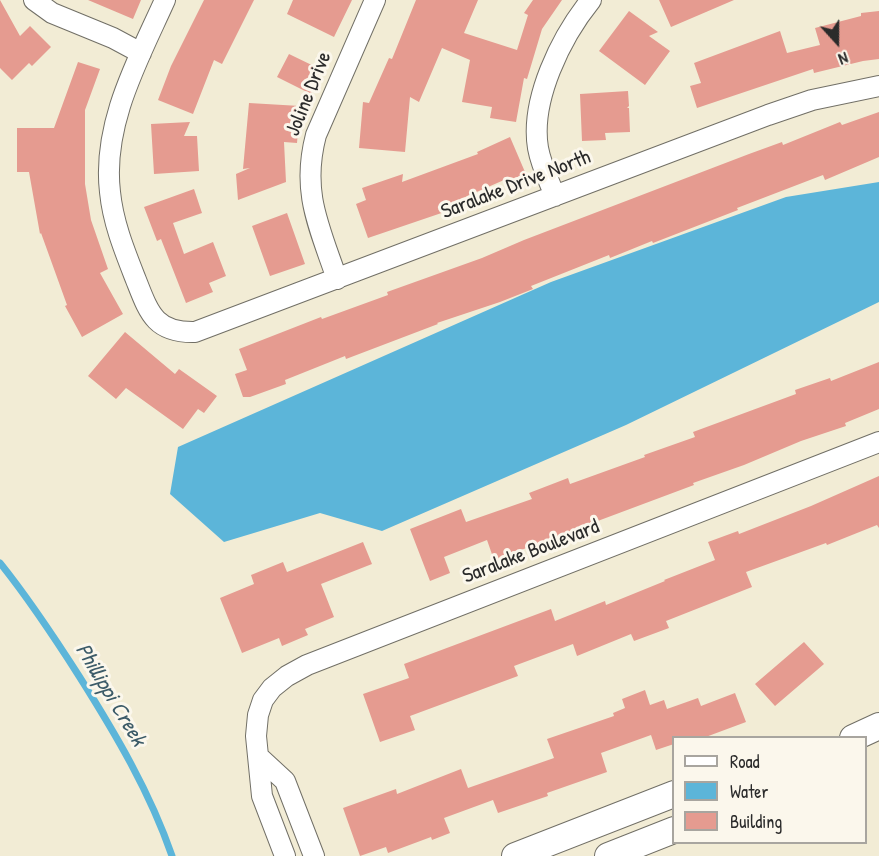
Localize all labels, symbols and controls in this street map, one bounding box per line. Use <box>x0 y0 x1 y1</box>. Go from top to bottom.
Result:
north arrow <box>807 12 867 72</box>
text: N <box>836 47 851 71</box>
street label: Joline Drive <box>281 48 337 140</box>
street label: Saralake Drive North <box>438 145 594 225</box>
street label: Saralake Boulevard <box>459 514 603 590</box>
water label: Phillippi Creek <box>69 639 151 751</box>
legend <box>672 736 867 844</box>
text: Road <box>730 749 760 774</box>
text: Water <box>730 779 768 804</box>
text: Building <box>730 809 782 834</box>

